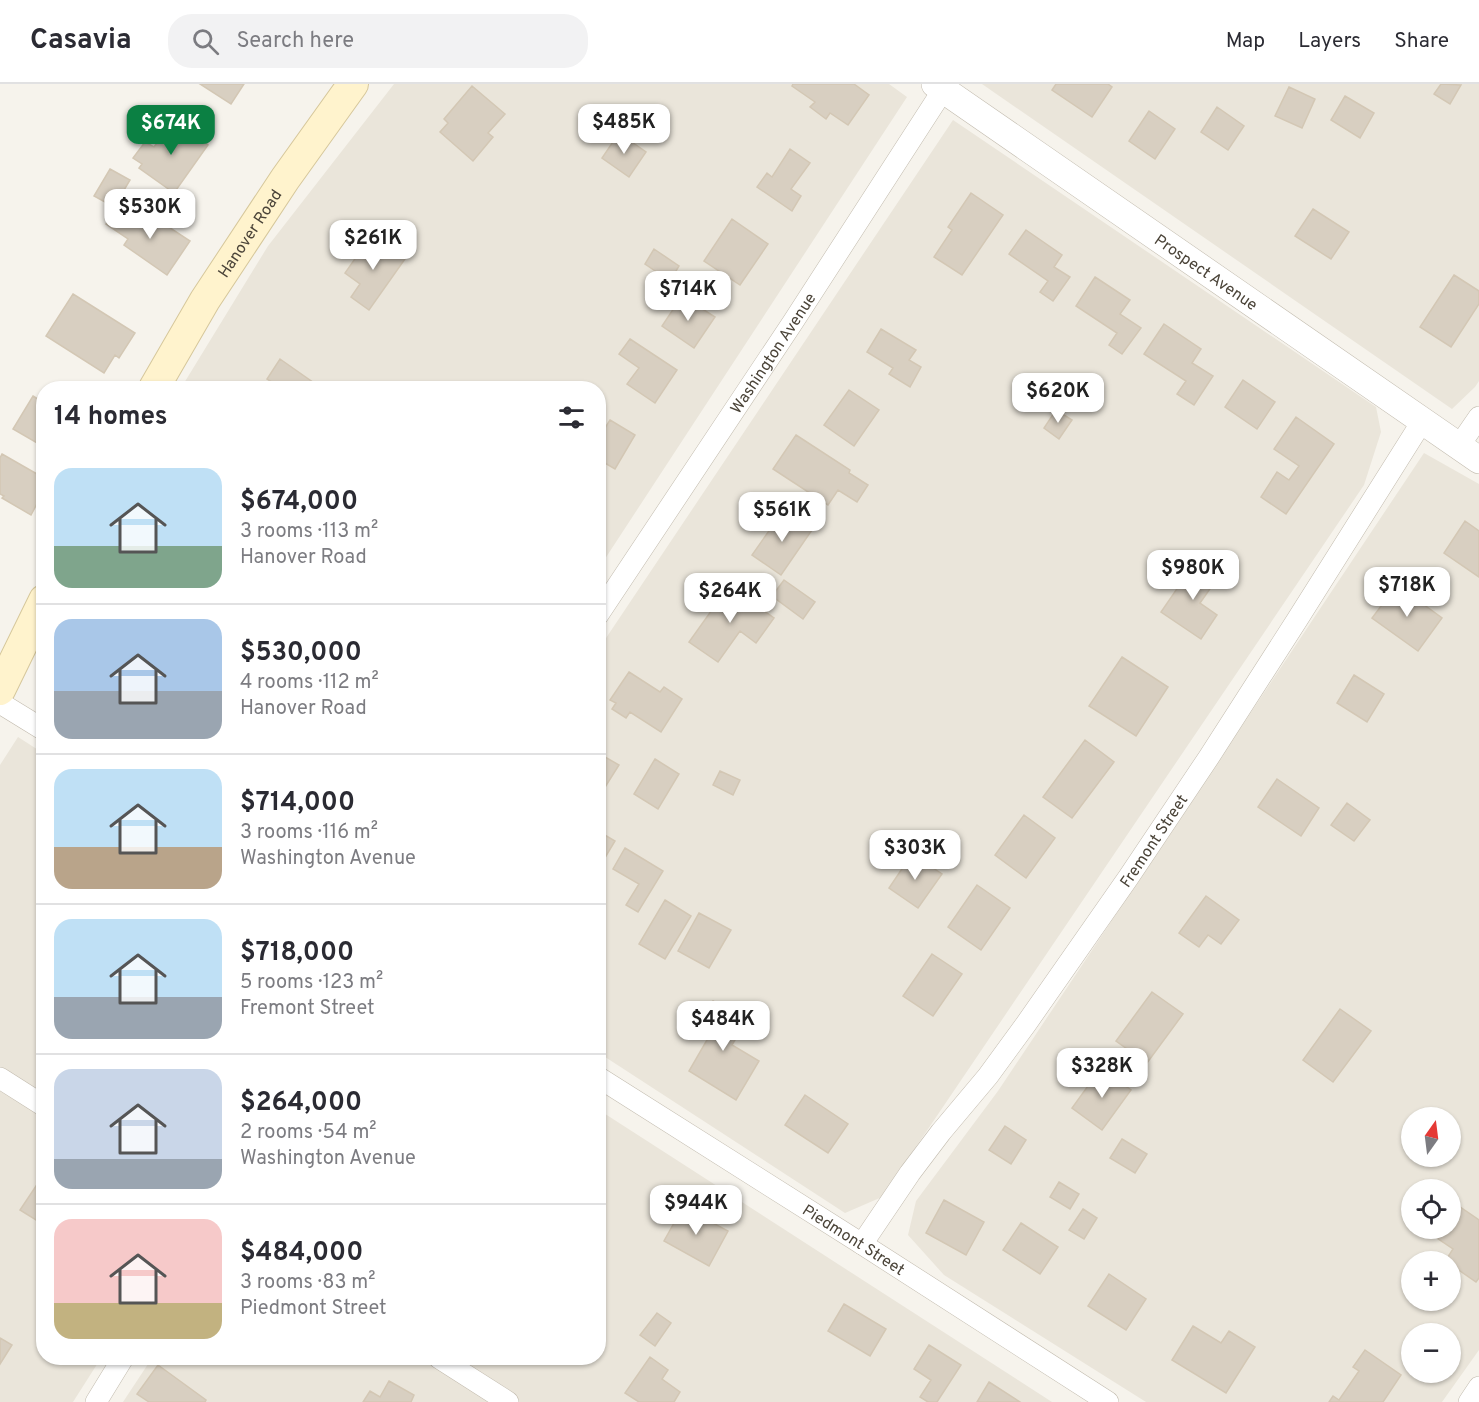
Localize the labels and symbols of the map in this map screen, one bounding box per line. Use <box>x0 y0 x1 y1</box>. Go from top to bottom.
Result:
pin: $485K <box>582 104 666 155</box>
pin: $674K <box>129 105 213 156</box>
street label: Hanover Road <box>215 186 287 282</box>
pin: $530K <box>108 189 192 240</box>
pin: $261K <box>331 220 415 271</box>
street label: Prospect Avenue <box>1150 231 1261 316</box>
pin: $714K <box>646 271 730 322</box>
street label: Washington Avenue <box>727 290 821 418</box>
pin: $620K <box>1016 373 1100 424</box>
pin: $561K <box>740 492 824 543</box>
pin: $980K <box>1151 550 1235 601</box>
pin: $718K <box>1365 567 1449 618</box>
pin: $264K <box>688 573 772 624</box>
street label: Fremont Street <box>1117 791 1193 892</box>
pin: $303K <box>873 830 957 881</box>
pin: $484K <box>681 1001 765 1052</box>
pin: $328K <box>1060 1048 1144 1099</box>
north arrow <box>1401 1107 1461 1167</box>
pin: $944K <box>654 1185 738 1236</box>
street label: Piedmont Street <box>798 1201 908 1281</box>

